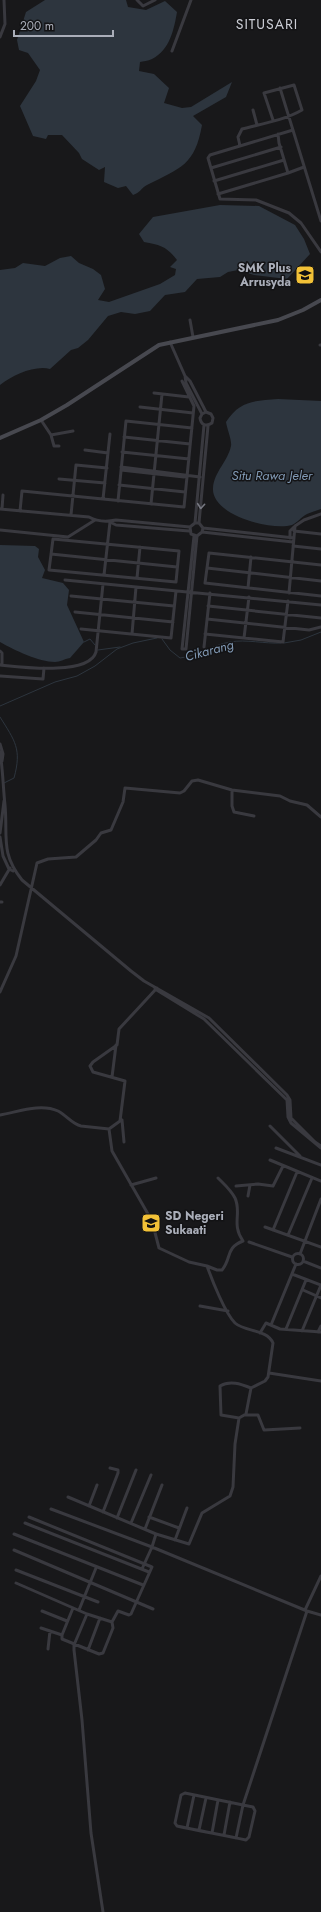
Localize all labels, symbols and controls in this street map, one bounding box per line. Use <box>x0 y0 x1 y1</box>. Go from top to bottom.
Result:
scale bar <box>14 12 113 38</box>
district label: SITUSARI <box>236 14 298 34</box>
text: 200 m <box>20 17 54 35</box>
place label: SMK Plus Arrusyda <box>238 259 292 291</box>
school or university icon: SMK Plus Arrusyda <box>294 264 316 286</box>
water label: Situ Rawa Jeler <box>232 466 313 485</box>
one-way arrow <box>196 503 205 509</box>
water label: Cikarang <box>183 635 236 666</box>
place label: SD Negeri Sukaati <box>165 1207 224 1239</box>
school or university icon: SD Negeri Sukaati <box>140 1212 162 1234</box>

